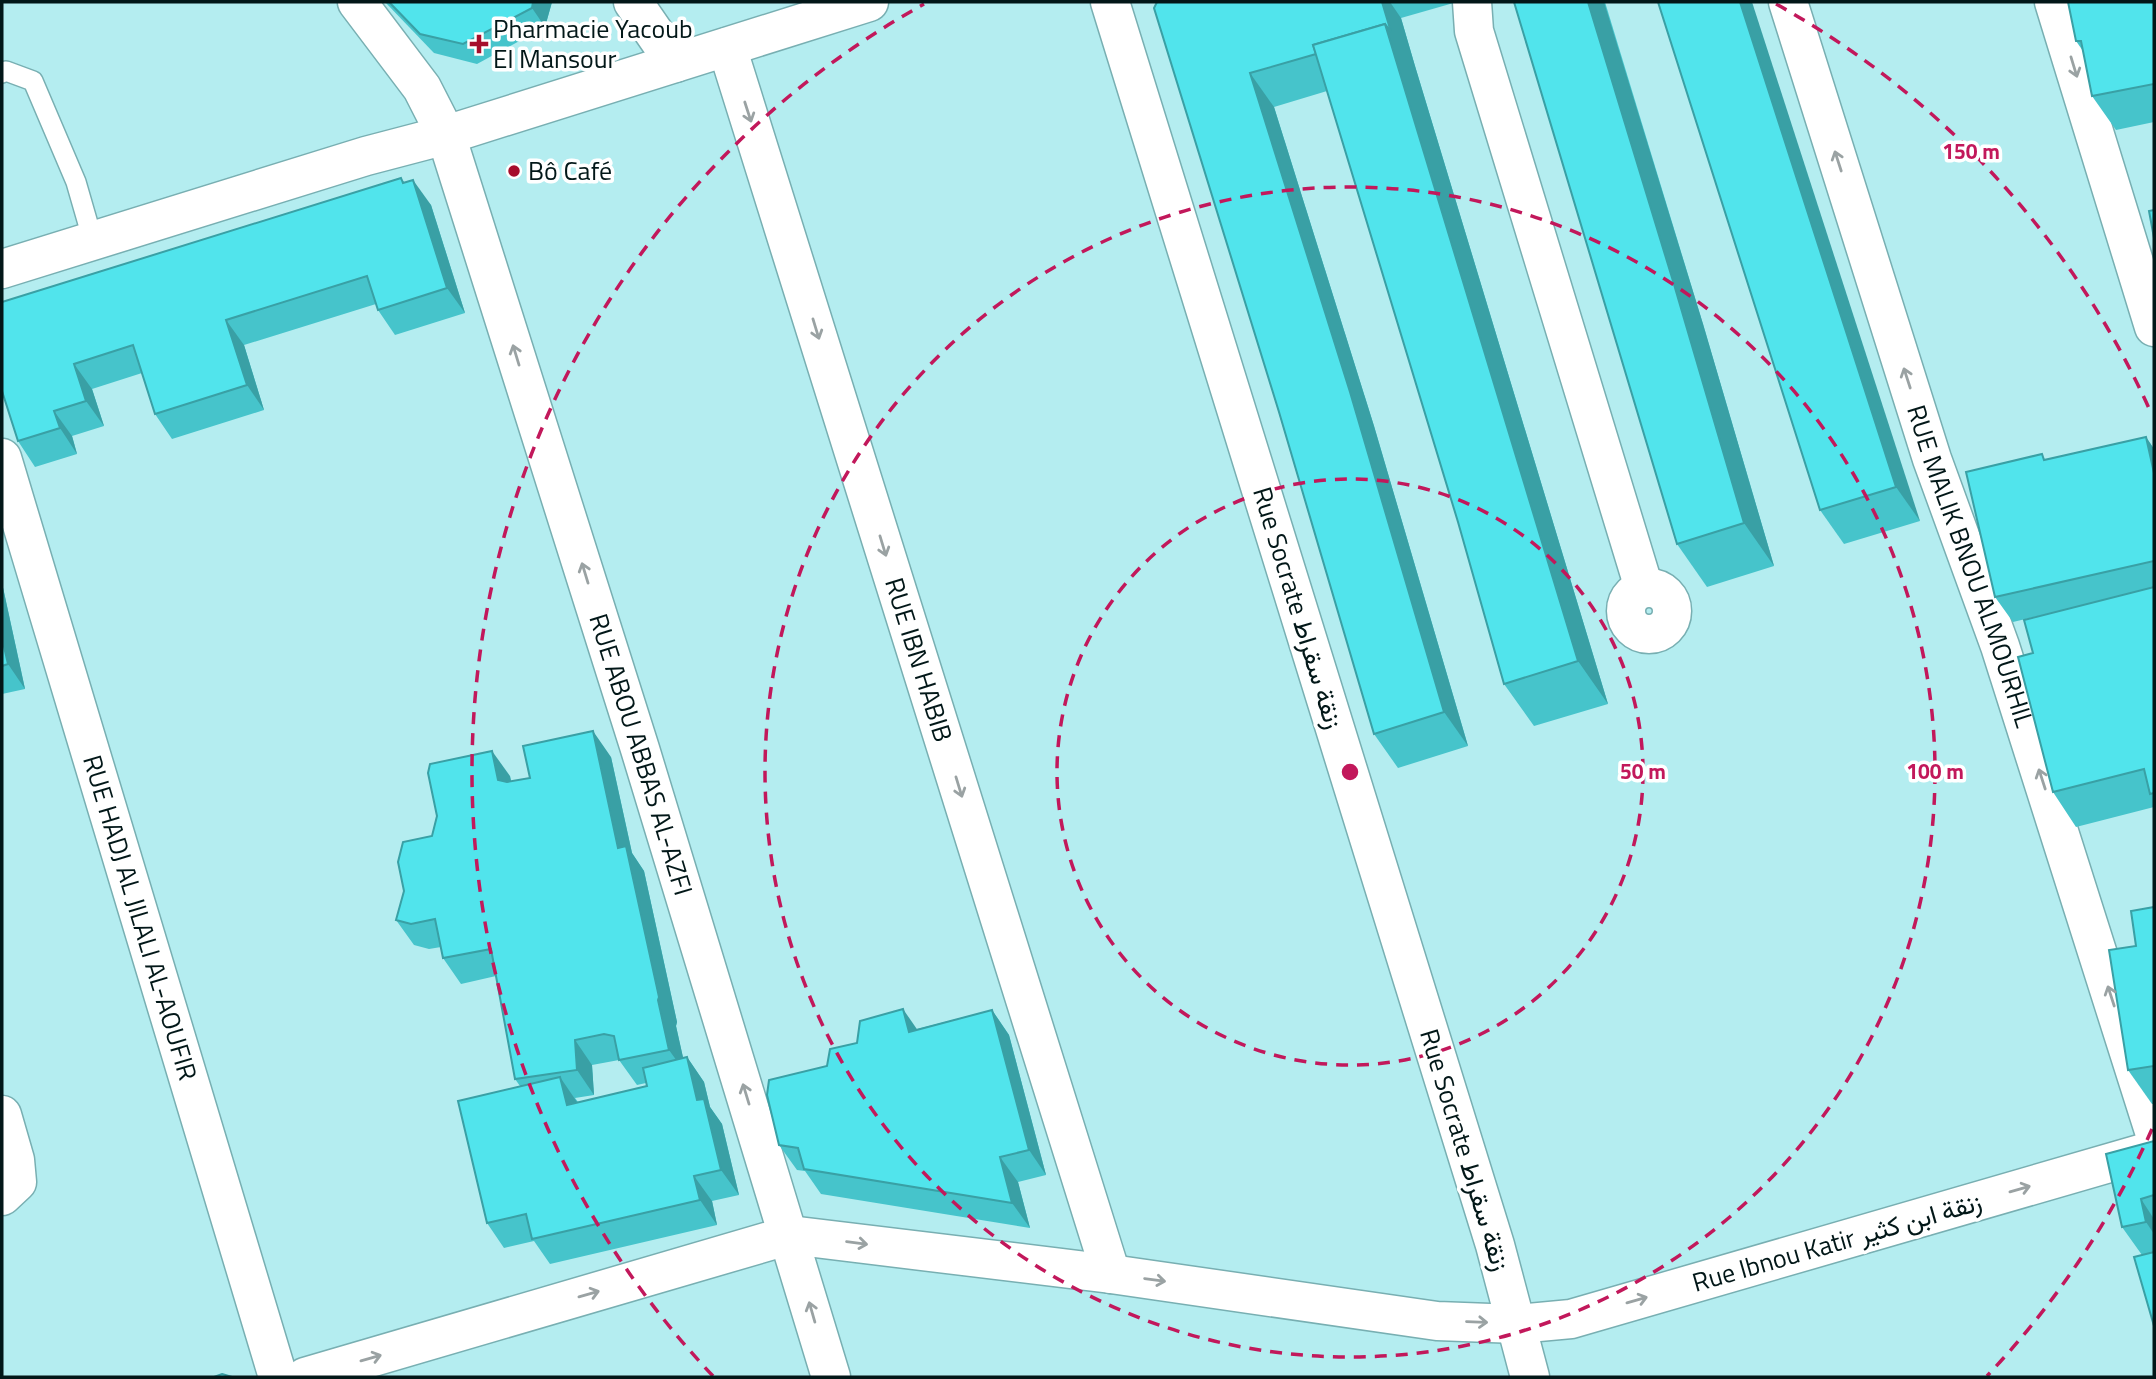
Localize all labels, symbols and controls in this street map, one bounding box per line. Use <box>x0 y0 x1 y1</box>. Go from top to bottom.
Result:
place label: Pharmacie Yacoub El Mansour <box>493 9 693 78</box>
marker: Pharmacie Yacoub El Mansour <box>471 36 487 52</box>
one-way arrow <box>2069 56 2082 78</box>
one-way arrow <box>742 101 755 123</box>
text: 150 m <box>1942 135 2000 167</box>
one-way arrow <box>1831 150 1844 172</box>
place label: Bô Café <box>528 151 612 190</box>
marker: Bô Café <box>506 163 522 179</box>
one-way arrow <box>810 318 823 340</box>
one-way arrow <box>509 345 522 367</box>
one-way arrow <box>1900 367 1913 389</box>
street label: RUE MALIK BNOU ALMOURHIL <box>1897 400 2045 733</box>
street label: Rue Socrate زنقة سقراط <box>1243 482 1354 734</box>
one-way arrow <box>878 535 891 557</box>
one-way arrow <box>577 562 590 584</box>
street label: RUE IBN HABIB <box>875 573 963 747</box>
street label: RUE ABOU ABBAS AL-AZFI <box>579 608 703 900</box>
street label: RUE HADJ AL JILALI AL-AOUFIR <box>73 750 208 1085</box>
text: 50 m <box>1620 755 1666 787</box>
text: 100 m <box>1906 755 1964 787</box>
centre of rings <box>1338 760 1362 784</box>
one-way arrow <box>2035 769 2048 791</box>
one-way arrow <box>953 775 966 797</box>
one-way arrow <box>2104 985 2117 1007</box>
street label: Rue Socrate زنقة سقراط <box>1410 1024 1521 1276</box>
one-way arrow <box>739 1083 752 1105</box>
street label: Rue Ibnou Katir زنقة ابن كثير <box>1688 1182 1986 1302</box>
one-way arrow <box>2008 1182 2031 1195</box>
one-way arrow <box>845 1237 867 1250</box>
one-way arrow <box>1143 1274 1166 1287</box>
one-way arrow <box>578 1287 600 1300</box>
one-way arrow <box>1625 1293 1648 1306</box>
one-way arrow <box>805 1301 818 1323</box>
one-way arrow <box>1465 1316 1488 1329</box>
one-way arrow <box>359 1351 381 1364</box>

